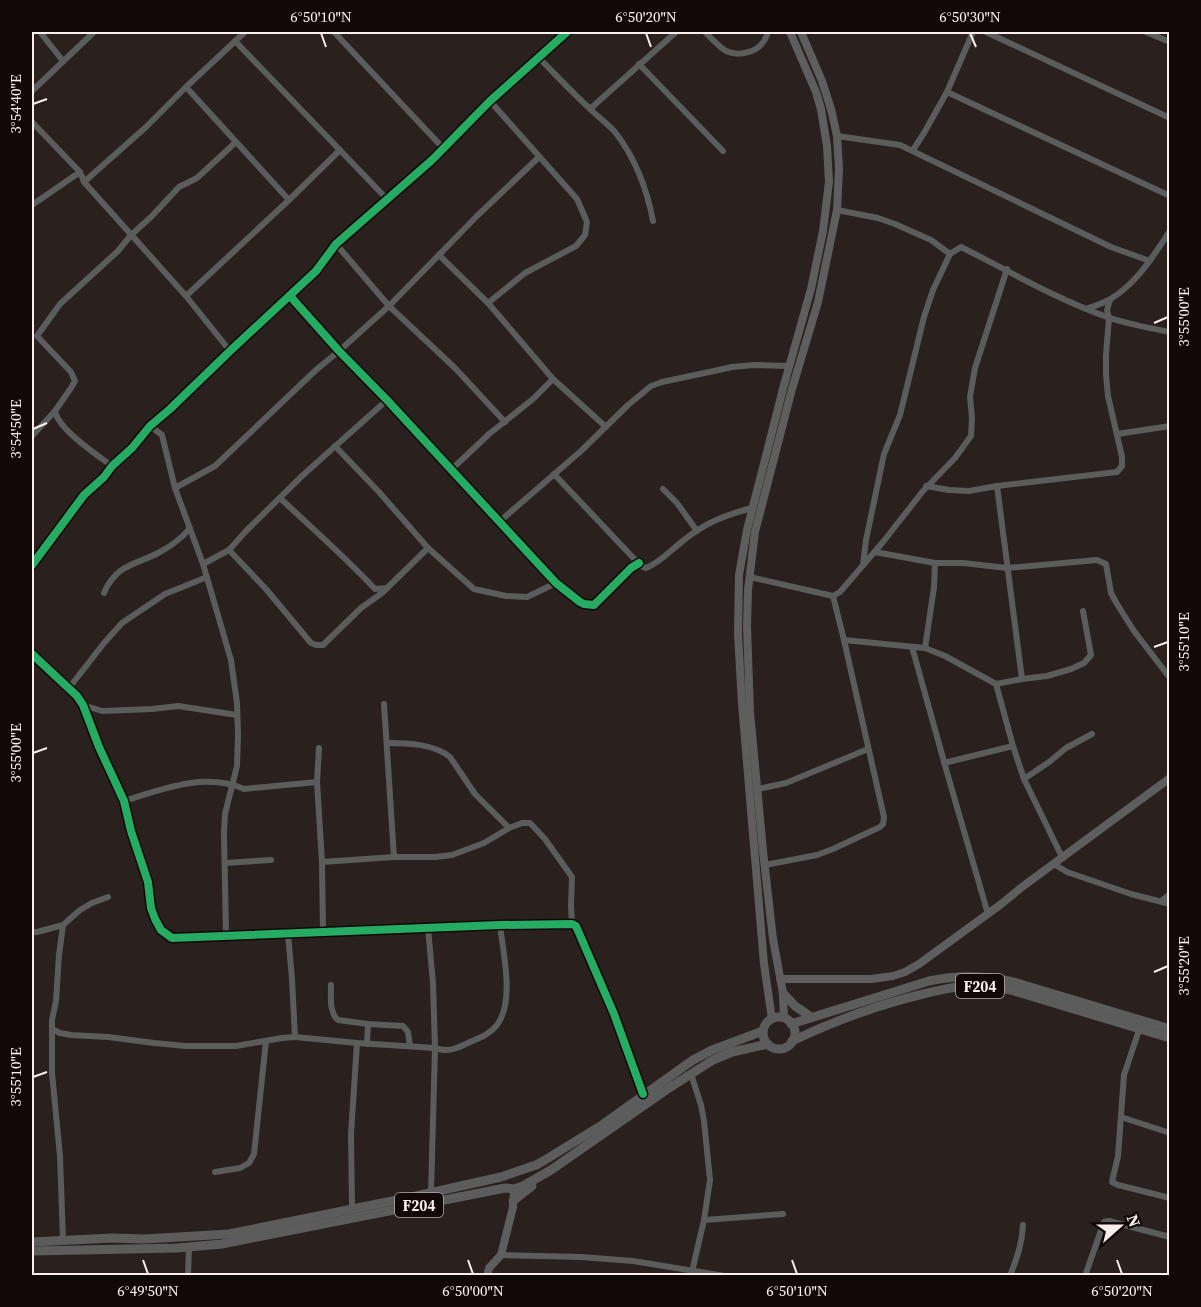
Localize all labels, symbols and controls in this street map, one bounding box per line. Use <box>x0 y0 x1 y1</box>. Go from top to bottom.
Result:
text: 6°50'10"N <box>290 6 352 27</box>
text: 6°50'20"N <box>615 6 677 27</box>
text: 6°50'30"N <box>939 6 1001 27</box>
text: 3°54'40"E <box>5 74 26 134</box>
text: 3°55'00"E <box>1173 287 1194 347</box>
text: 3°54'50"E <box>5 399 26 459</box>
text: 3°55'10"E <box>1173 612 1194 672</box>
text: 3°55'00"E <box>5 723 26 783</box>
text: 3°55'20"E <box>1173 936 1194 996</box>
road number: F204 <box>956 974 1004 998</box>
text: 3°55'10"E <box>5 1047 26 1107</box>
road number: F204 <box>395 1193 443 1217</box>
north arrow <box>1090 1196 1150 1256</box>
text: N <box>1122 1211 1146 1230</box>
text: 6°49'50"N <box>117 1280 179 1301</box>
text: 6°50'00"N <box>442 1280 504 1301</box>
text: 6°50'10"N <box>766 1280 828 1301</box>
text: 6°50'20"N <box>1091 1280 1153 1301</box>

